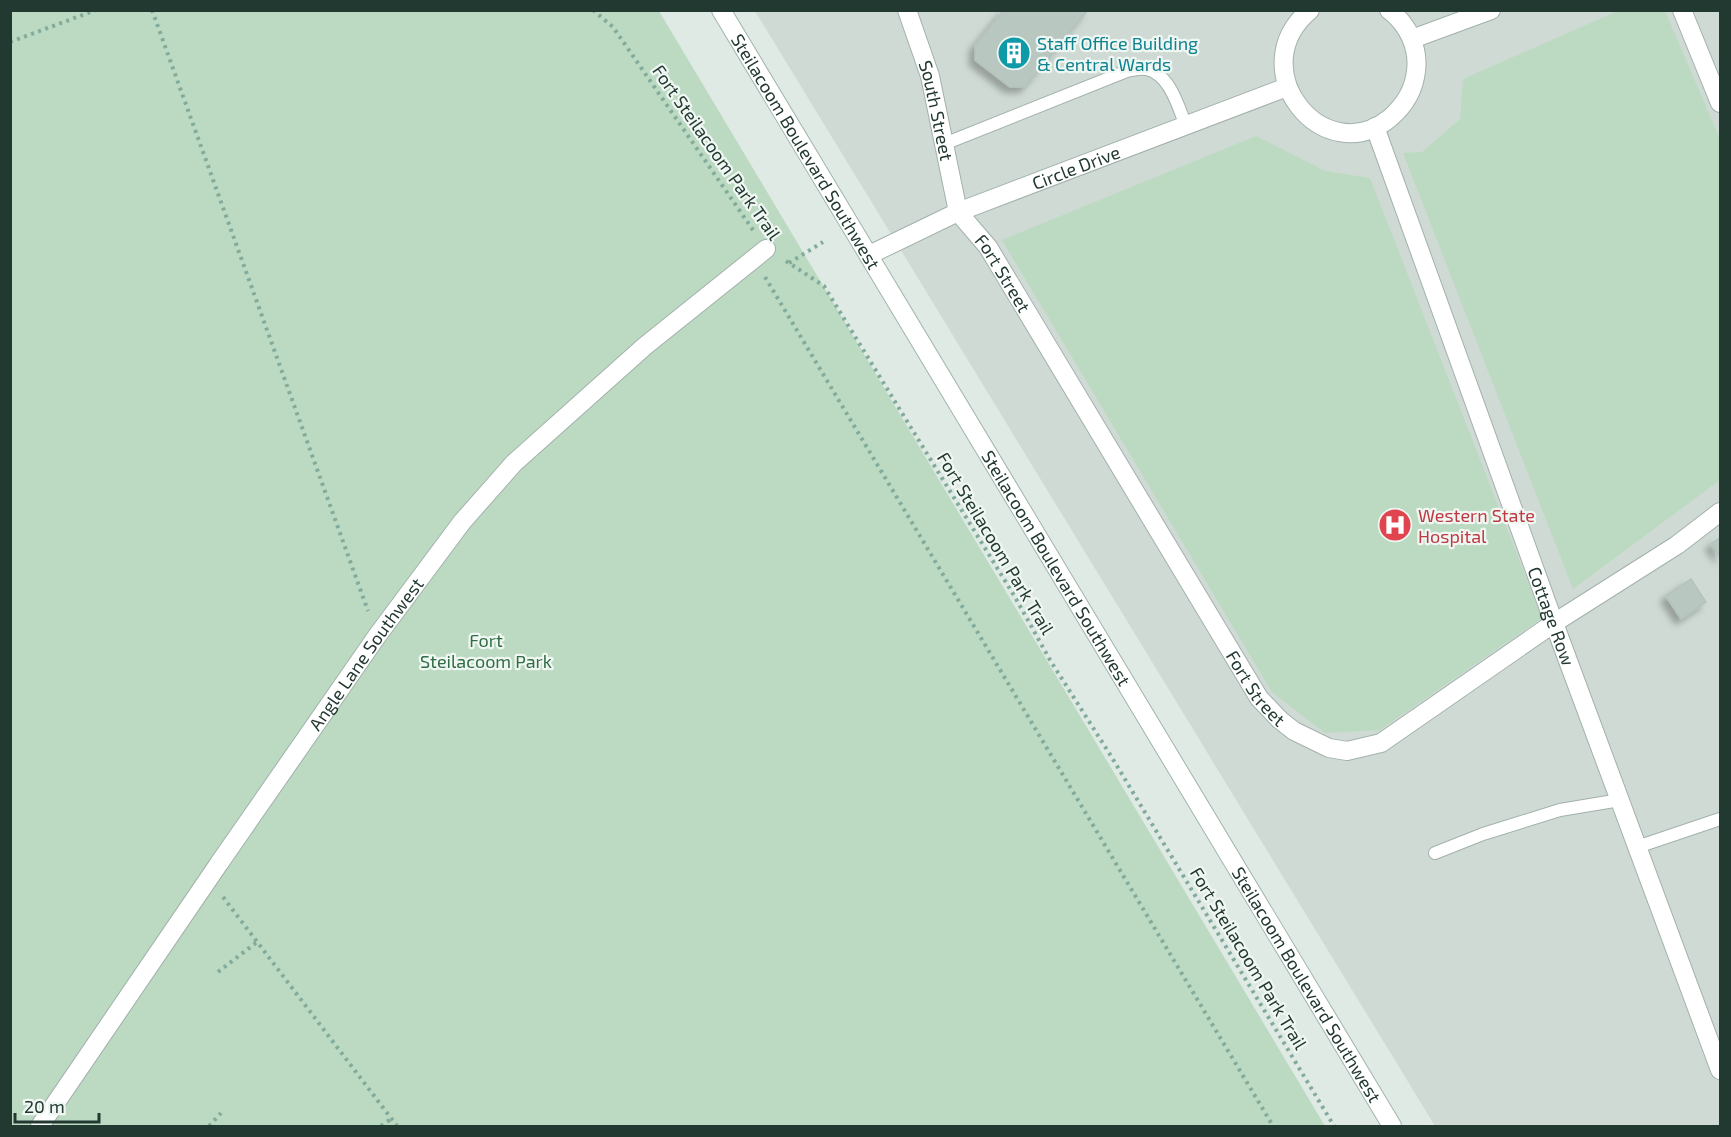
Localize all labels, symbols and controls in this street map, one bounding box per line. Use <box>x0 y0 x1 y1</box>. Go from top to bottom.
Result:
street label: Steilacoom Boulevard Southwest <box>727 30 885 273</box>
place label: Staff Office Building & Central Wards <box>1037 32 1198 75</box>
building icon: Staff Office Building & Central Wards <box>996 35 1032 71</box>
street label: South Street <box>914 57 958 163</box>
street label: Fort Steilacoom Park Trail <box>648 60 786 244</box>
street label: Circle Drive <box>1029 141 1123 194</box>
street label: Fort Street <box>971 229 1036 316</box>
street label: Steilacoom Boulevard Southwest <box>977 446 1136 690</box>
street label: Fort Steilacoom Park Trail <box>933 448 1060 639</box>
place label: Western State Hospital <box>1418 504 1535 547</box>
hospital icon: Western State Hospital <box>1377 507 1413 543</box>
street label: Cottage Row <box>1524 564 1580 669</box>
street label: Angle Lane Southwest <box>304 573 428 735</box>
park label: Fort Steilacoom Park <box>420 629 552 672</box>
street label: Fort Street <box>1222 646 1290 731</box>
street label: Fort Steilacoom Park Trail <box>1186 863 1313 1054</box>
street label: Steilacoom Boulevard Southwest <box>1228 863 1386 1106</box>
scale bar <box>15 1086 99 1124</box>
text: 20 m <box>24 1095 65 1117</box>

